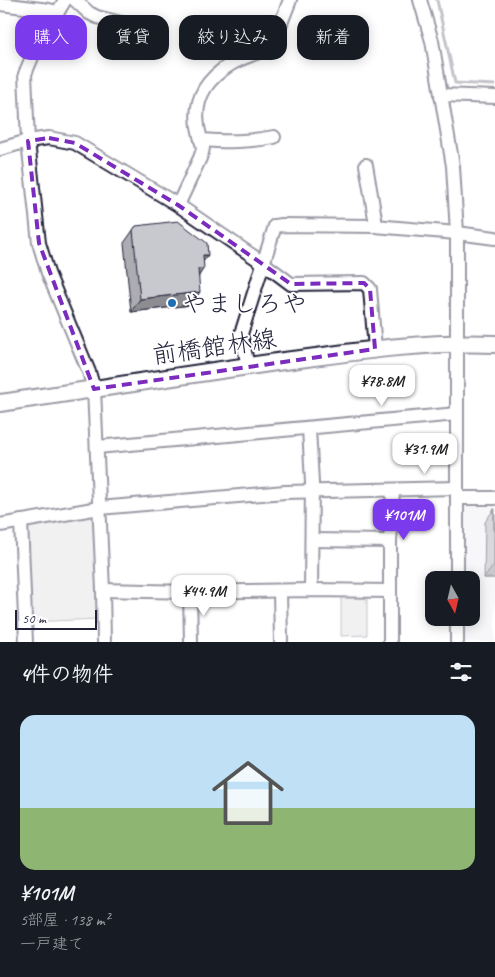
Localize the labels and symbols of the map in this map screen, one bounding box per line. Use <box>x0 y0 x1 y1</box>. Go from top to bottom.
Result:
place label: やましろや <box>182 288 307 320</box>
marker: やましろや <box>166 297 178 309</box>
street label: 前橋館林線 <box>150 322 278 372</box>
pin: ¥78.8M <box>341 364 423 407</box>
pin: ¥31.9M <box>384 432 466 475</box>
pin: ¥101M <box>369 498 439 541</box>
north arrow <box>425 571 480 626</box>
pin: ¥44.9M <box>163 574 245 617</box>
scale bar <box>15 607 98 630</box>

